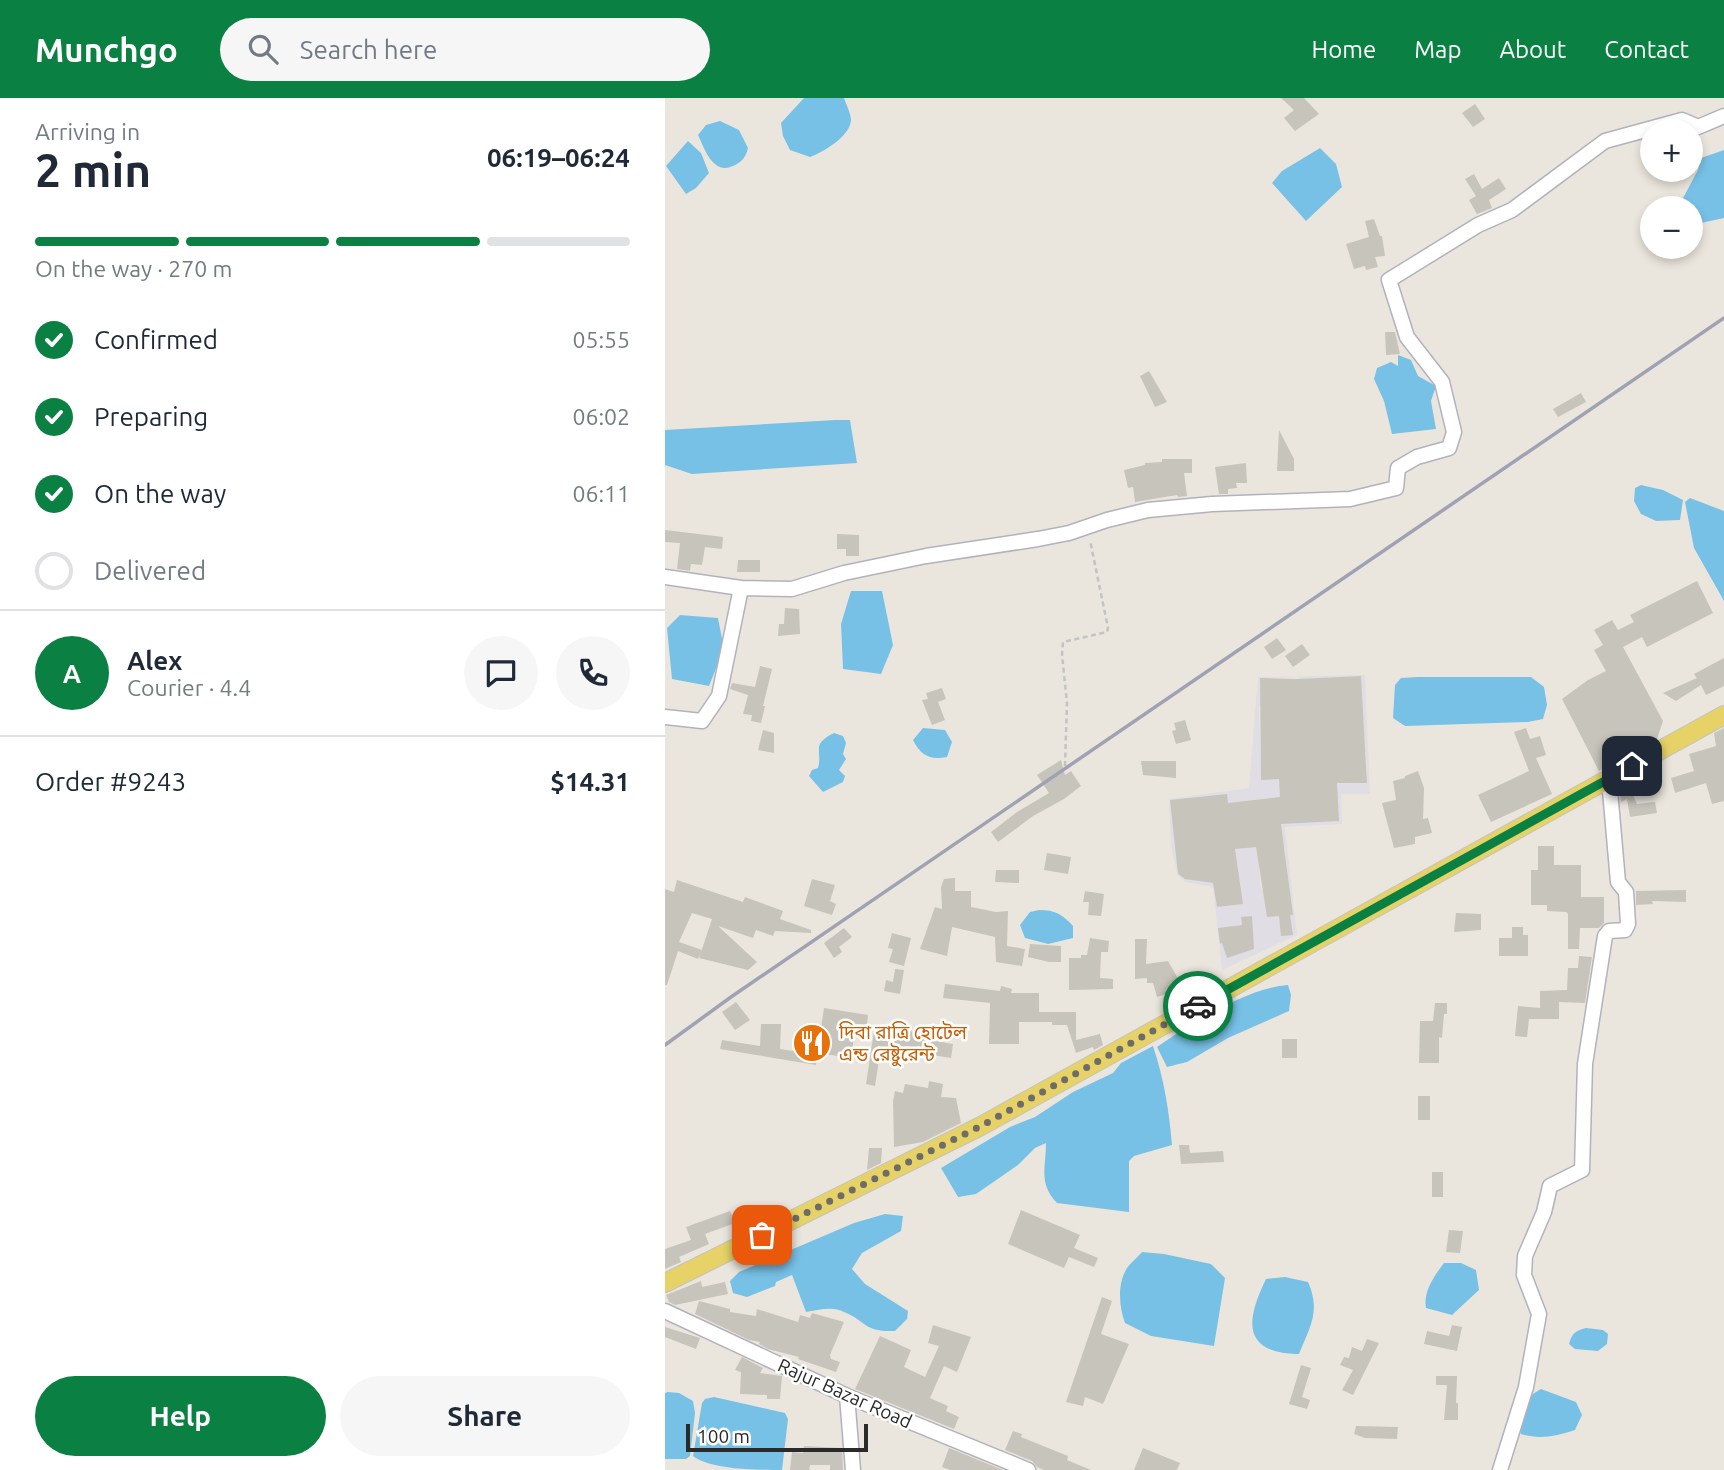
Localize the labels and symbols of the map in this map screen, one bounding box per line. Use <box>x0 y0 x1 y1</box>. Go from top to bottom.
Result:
pin <box>1602 736 1662 796</box>
courier <box>1163 971 1233 1041</box>
place label: দিবা রাত্রি হোটেল এন্ড রেষ্টুরেন্ট <box>838 1021 968 1067</box>
restaurant icon: দিবা রাত্রি হোটেল এন্ড রেষ্টুরেন্ট <box>791 1022 833 1064</box>
pin <box>732 1205 792 1265</box>
street label: Rajur Bazar Road <box>775 1354 915 1432</box>
scale bar <box>686 1421 868 1453</box>

